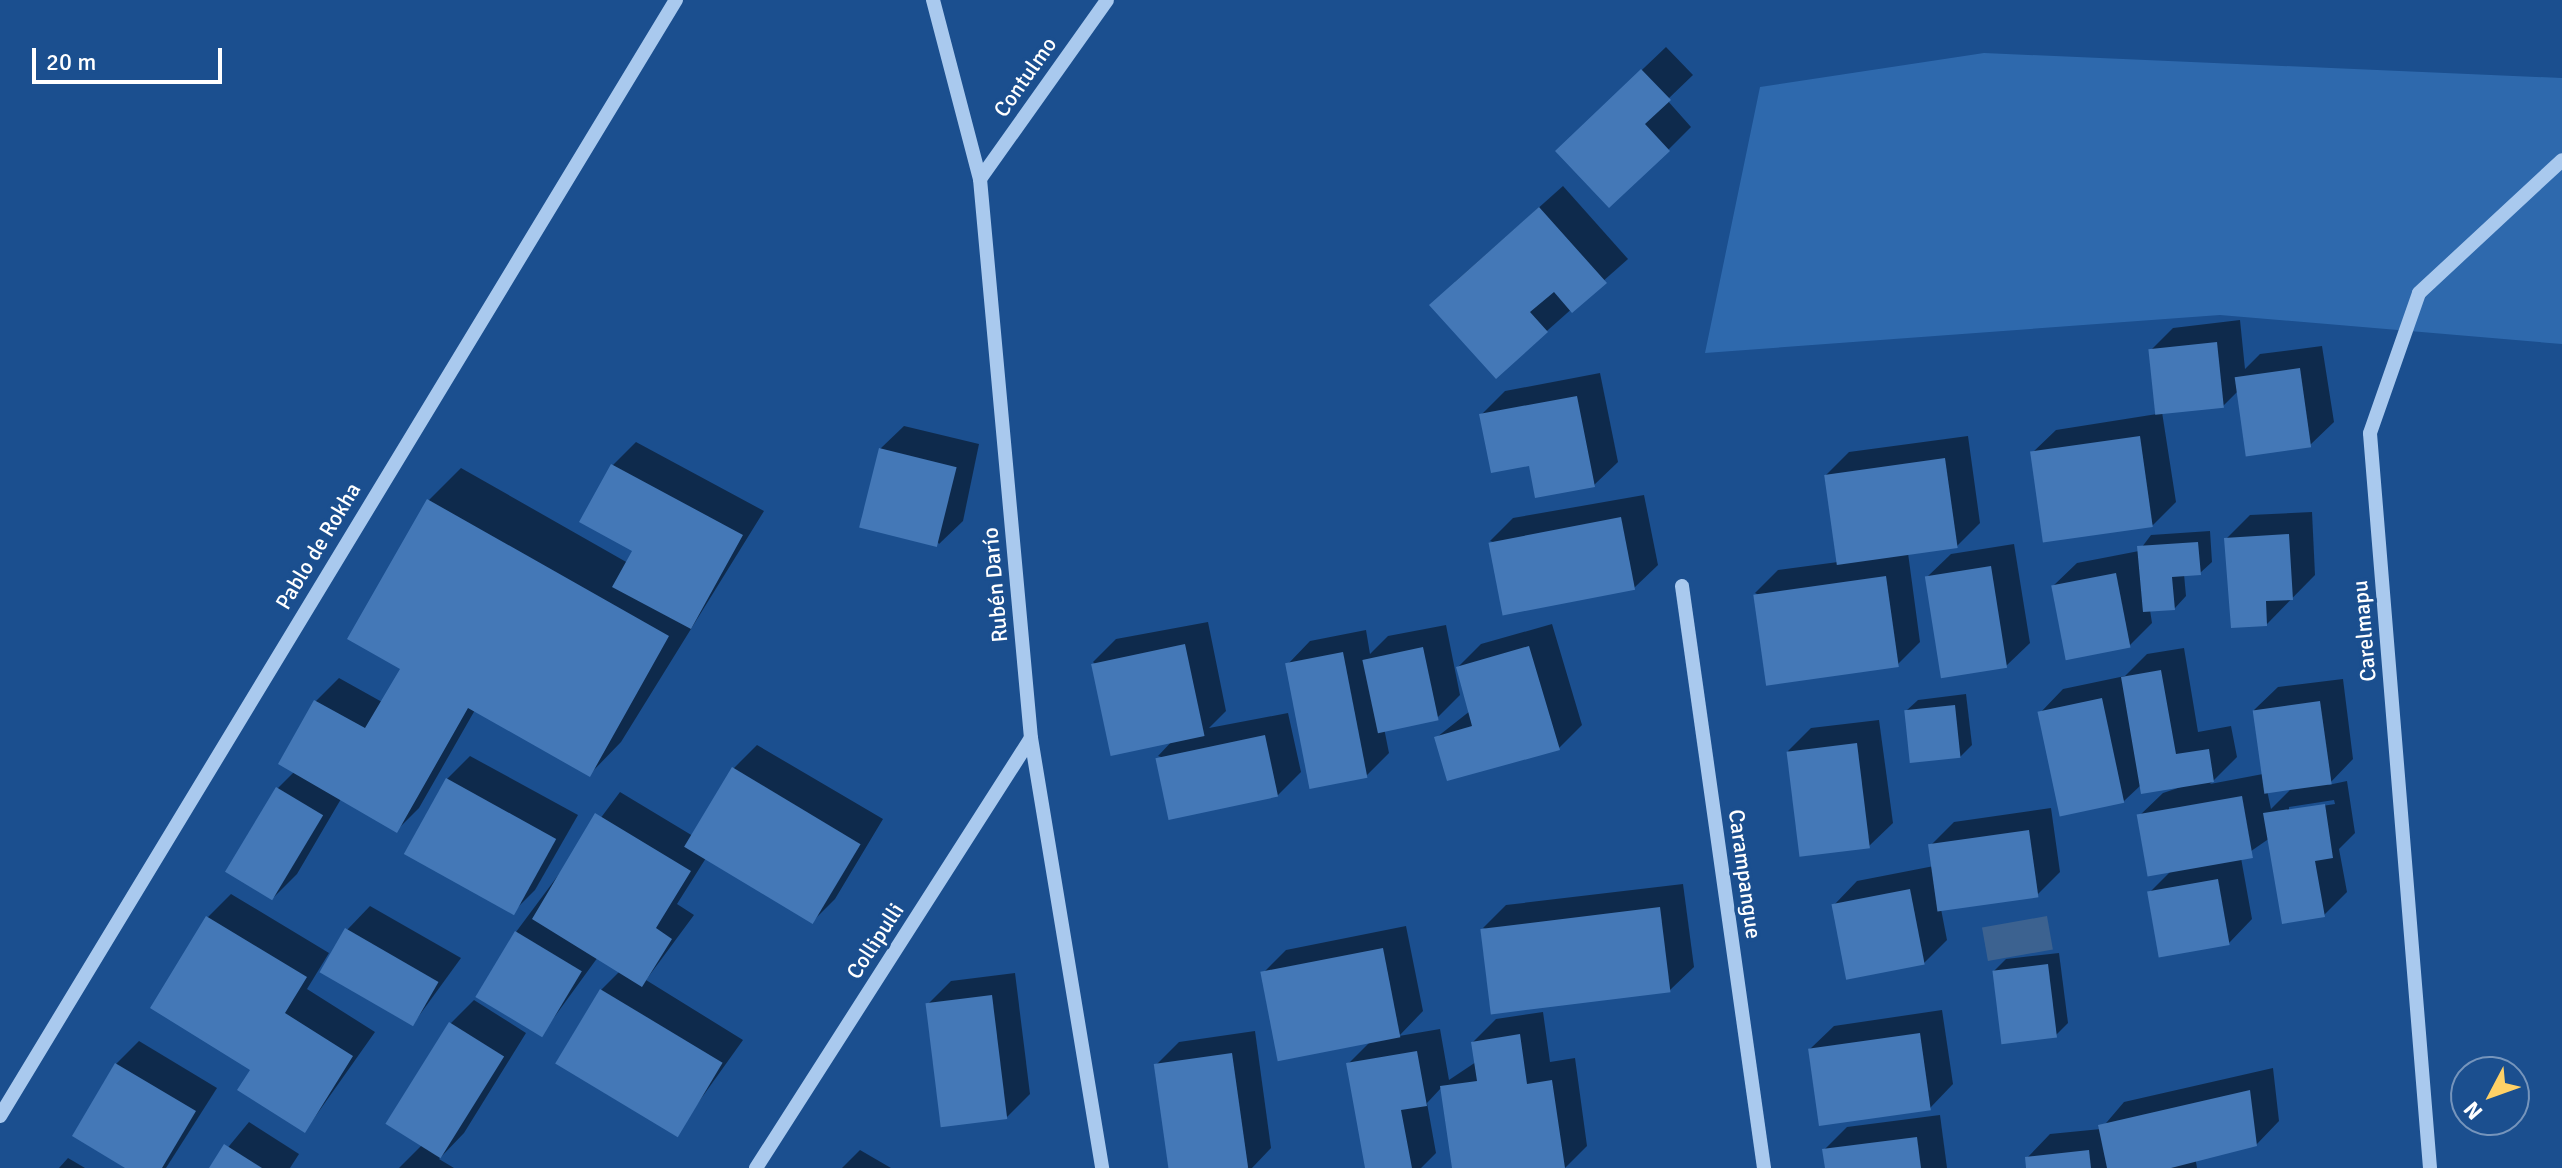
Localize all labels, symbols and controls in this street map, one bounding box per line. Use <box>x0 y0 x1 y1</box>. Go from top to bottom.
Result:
scale bar <box>36 32 226 82</box>
street label: Contulmo <box>988 32 1062 122</box>
text: 20 m <box>46 47 96 77</box>
street label: Pablo de Rokha <box>270 478 366 614</box>
street label: Rubén Darío <box>977 526 1013 644</box>
street label: Carelmapu <box>2346 579 2382 683</box>
street label: Carampangue <box>1723 808 1767 940</box>
street label: Collipulli <box>841 898 909 984</box>
north arrow <box>2450 1056 2530 1136</box>
text: N <box>2458 1096 2488 1125</box>

